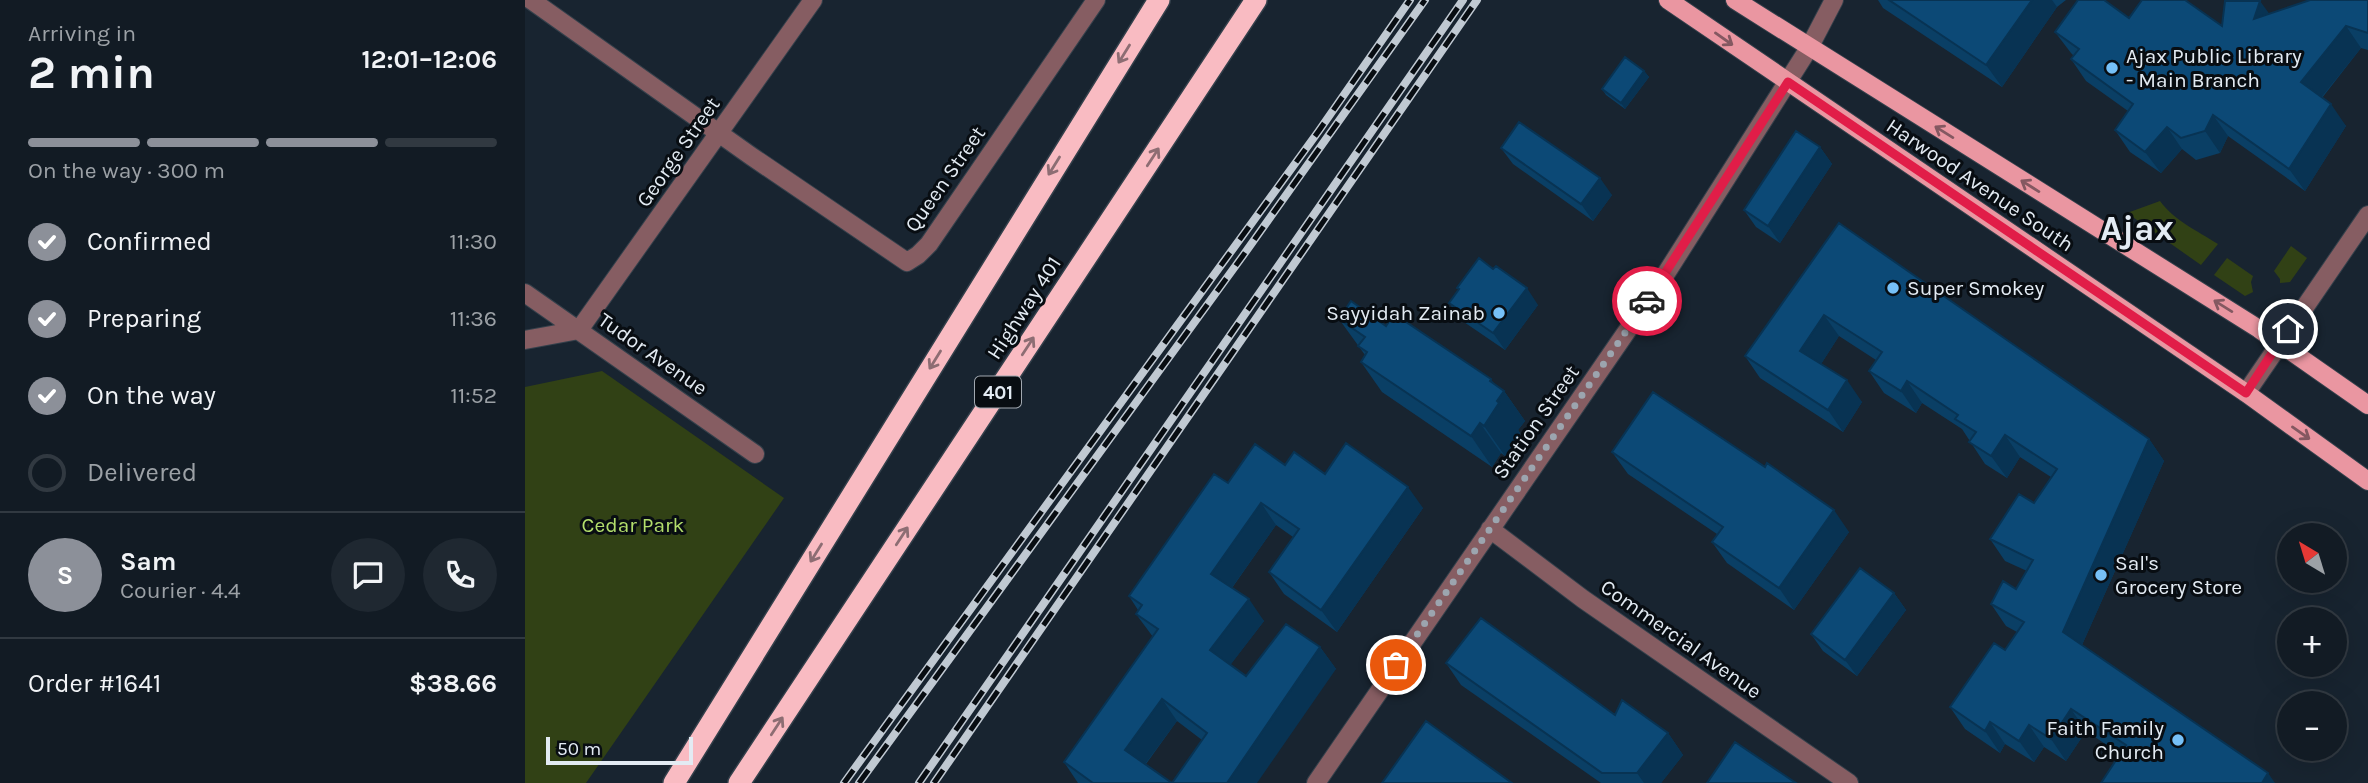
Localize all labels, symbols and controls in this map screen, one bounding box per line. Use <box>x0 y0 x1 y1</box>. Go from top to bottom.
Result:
text: Arriving in <box>28 20 136 47</box>
one-way arrow <box>1714 32 1733 46</box>
text: 12:01–12:06 <box>361 44 497 75</box>
one-way arrow <box>1117 44 1132 63</box>
place label: Ajax Public Library - Main Branch <box>2126 44 2302 92</box>
text: 2 min <box>28 46 155 100</box>
marker: Ajax Public Library - Main Branch <box>2104 60 2120 76</box>
street label: George Street <box>631 92 725 211</box>
street label: Harwood Avenue South <box>1882 113 2078 257</box>
street label: Queen Street <box>900 122 990 236</box>
one-way arrow <box>1934 124 1954 138</box>
one-way arrow <box>1146 147 1160 167</box>
one-way arrow <box>1047 156 1062 175</box>
text: On the way · 300 m <box>28 157 225 184</box>
one-way arrow <box>2020 178 2040 192</box>
district label: Ajax <box>2100 208 2174 250</box>
icon: check <box>28 223 66 261</box>
text: Confirmed <box>87 226 212 257</box>
text: 11:30 <box>449 228 497 255</box>
street label: Highway 401 <box>982 252 1066 364</box>
courier <box>1612 266 1682 336</box>
place label: Super Smokey <box>1907 276 2044 300</box>
marker: Super Smokey <box>1885 280 1901 296</box>
icon: car <box>1628 282 1666 320</box>
one-way arrow <box>2213 299 2233 313</box>
pin <box>2258 299 2318 359</box>
icon: check <box>28 300 66 338</box>
place label: Sayyidah Zainab <box>1326 301 1485 325</box>
text: Preparing <box>87 303 201 334</box>
text: 11:36 <box>450 305 497 332</box>
marker: Sayyidah Zainab <box>1491 305 1507 321</box>
street label: Tudor Avenue <box>594 308 712 400</box>
icon: home <box>2269 310 2307 348</box>
one-way arrow <box>1021 337 1035 357</box>
one-way arrow <box>928 349 942 369</box>
street label: Station Street <box>1488 361 1584 483</box>
road number: 401 <box>975 376 1021 408</box>
icon: check <box>28 377 66 415</box>
text: On the way <box>87 380 216 411</box>
text: 11:52 <box>450 382 497 409</box>
one-way arrow <box>2291 426 2310 440</box>
text: Delivered <box>87 457 197 488</box>
park label: Cedar Park <box>582 513 685 537</box>
north arrow <box>2277 523 2347 593</box>
map controls <box>2277 523 2347 761</box>
one-way arrow <box>895 527 909 547</box>
button: chat <box>331 538 405 612</box>
button: phone <box>423 538 497 612</box>
one-way arrow <box>808 543 822 563</box>
text: Sam <box>120 546 176 577</box>
place label: Sal's Grocery Store <box>2115 551 2242 599</box>
text: S <box>57 560 73 591</box>
marker: Sal's Grocery Store <box>2093 567 2109 583</box>
street label: Commercial Avenue <box>1596 574 1766 704</box>
text: Courier · 4.4 <box>120 577 241 604</box>
button: + <box>2277 607 2347 677</box>
pin <box>1366 635 1426 695</box>
icon: bag <box>1377 646 1415 684</box>
text: Order #1641 <box>28 668 161 699</box>
text: $38.66 <box>409 668 497 699</box>
button: − <box>2277 691 2347 761</box>
place label: Faith Family Church <box>2047 716 2164 764</box>
one-way arrow <box>769 717 784 736</box>
marker: Faith Family Church <box>2170 732 2186 748</box>
scale bar <box>546 734 693 766</box>
text: 50 m <box>557 738 601 760</box>

